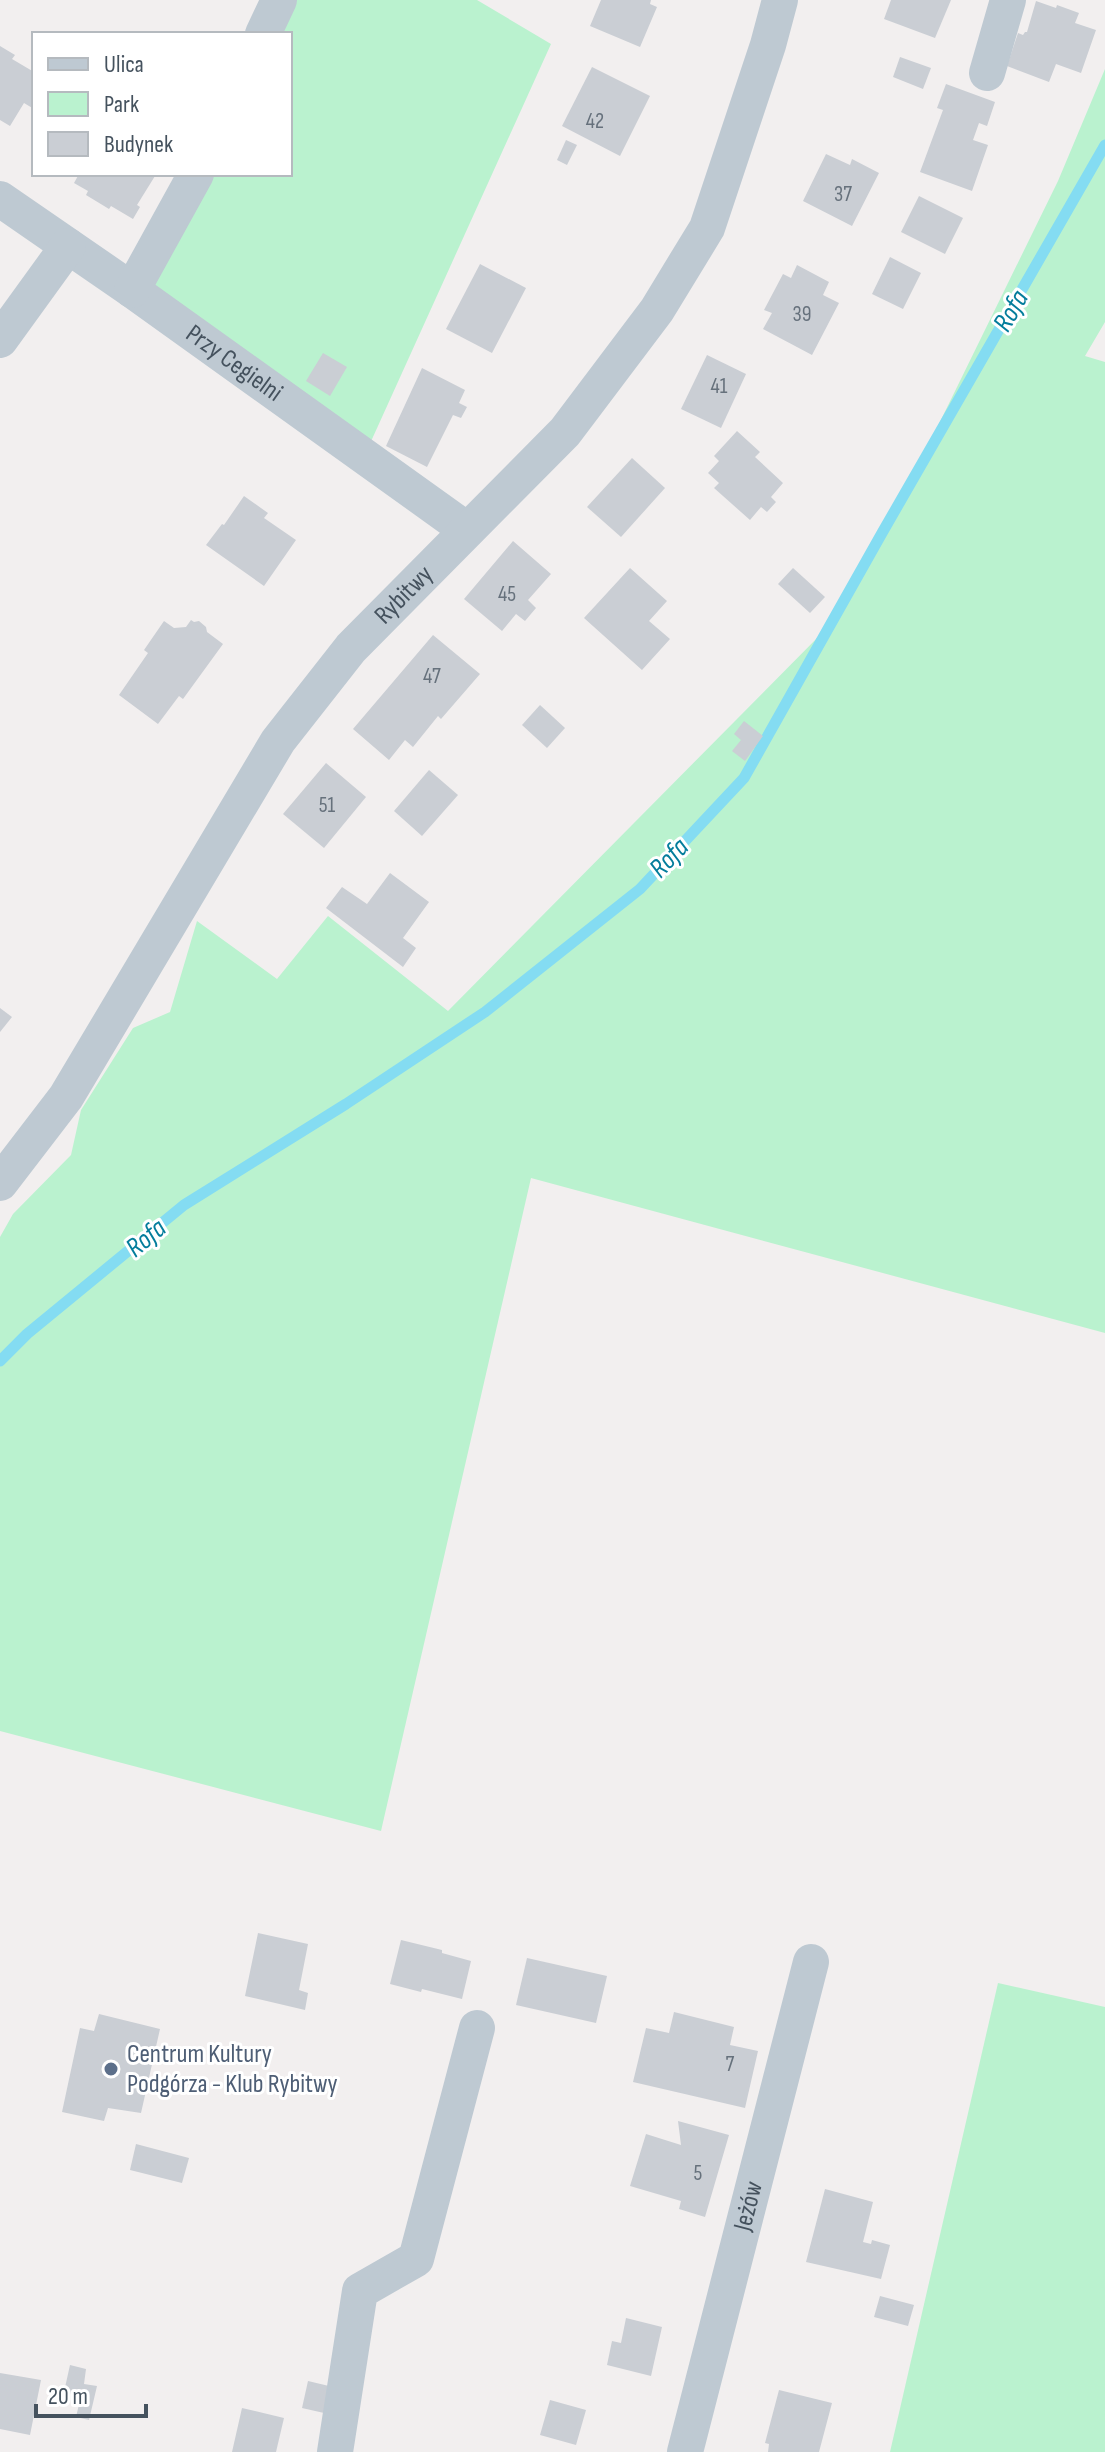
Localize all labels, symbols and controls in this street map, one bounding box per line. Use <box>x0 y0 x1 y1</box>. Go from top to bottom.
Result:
legend <box>32 32 292 176</box>
text: Ulica <box>104 50 144 79</box>
text: Park <box>104 90 139 119</box>
house number: 42 <box>586 108 604 135</box>
text: Budynek <box>104 130 173 159</box>
house number: 37 <box>834 181 852 208</box>
water label: Rofa <box>986 284 1036 338</box>
house number: 39 <box>793 301 811 328</box>
street label: Przy Cegielni <box>180 318 289 408</box>
house number: 41 <box>711 373 728 400</box>
street label: Rybitwy <box>368 559 439 630</box>
house number: 45 <box>498 581 516 608</box>
house number: 47 <box>423 663 441 690</box>
house number: 51 <box>319 792 336 819</box>
water label: Rofa <box>642 831 696 885</box>
water label: Rofa <box>119 1211 173 1264</box>
place label: Centrum Kultury Podgórza - Klub Rybitwy <box>127 2039 338 2100</box>
house number: 7 <box>726 2051 735 2078</box>
marker: Centrum Kultury Podgórza - Klub Rybitwy <box>102 2060 120 2078</box>
house number: 5 <box>694 2160 703 2187</box>
street label: Jeżów <box>727 2178 770 2235</box>
scale bar <box>36 2368 146 2418</box>
text: 20 m <box>48 2382 88 2411</box>

